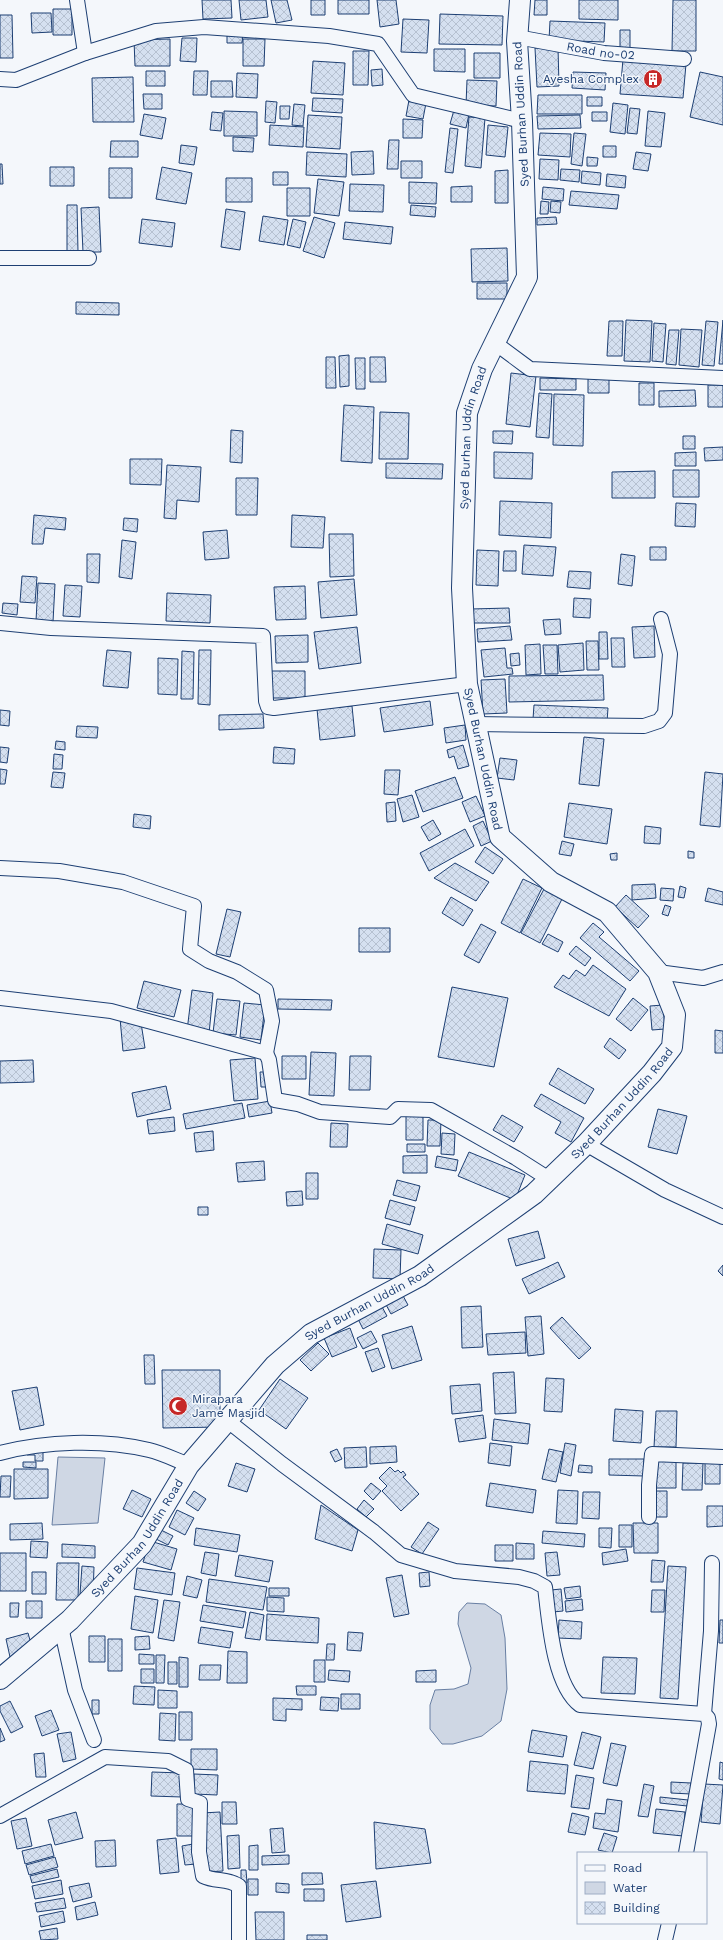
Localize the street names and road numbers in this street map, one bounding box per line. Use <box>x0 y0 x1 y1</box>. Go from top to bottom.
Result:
street label: Road no-02 <box>566 39 635 62</box>
street label: Syed Burhan Uddin Road <box>510 41 532 187</box>
street label: Syed Burhan Uddin Road <box>457 364 489 510</box>
street label: Syed Burhan Uddin Road <box>461 686 505 832</box>
street label: Syed Burhan Uddin Road <box>568 1045 676 1162</box>
street label: Syed Burhan Uddin Road <box>302 1261 437 1343</box>
street label: Syed Burhan Uddin Road <box>88 1476 186 1600</box>

